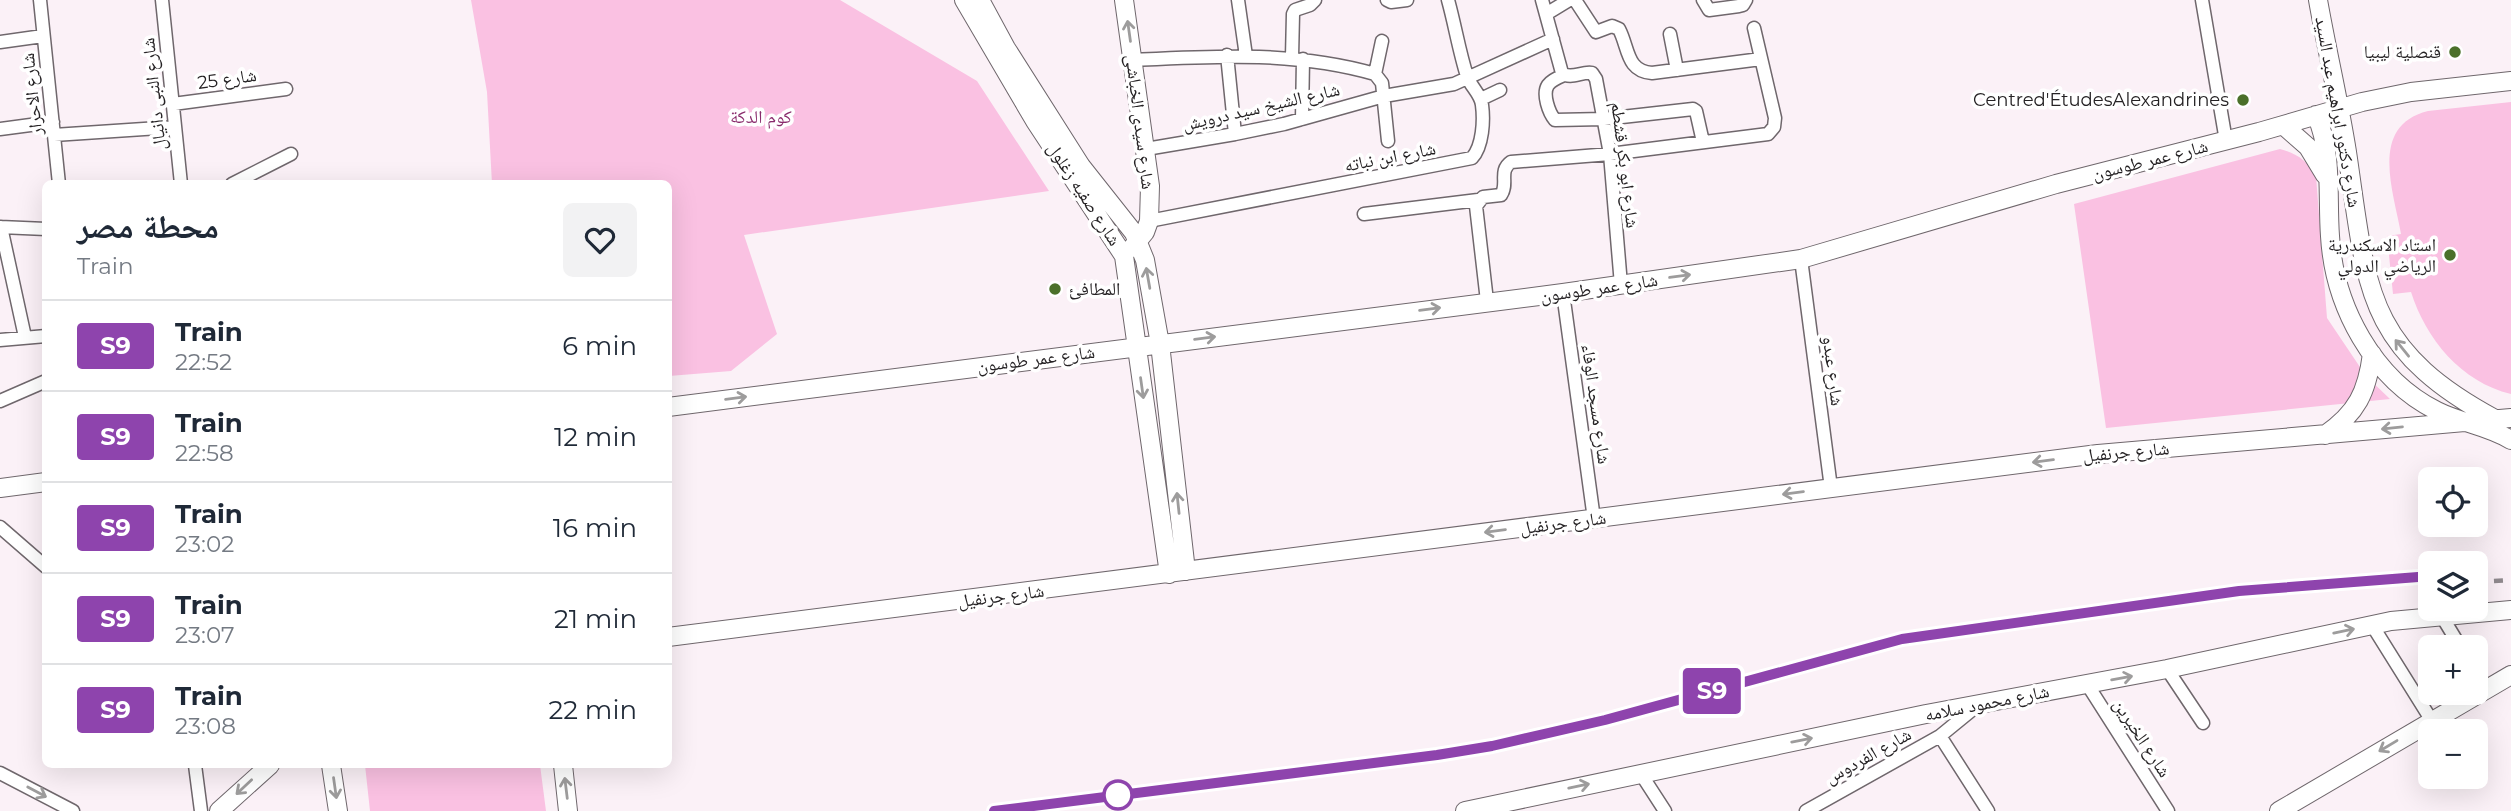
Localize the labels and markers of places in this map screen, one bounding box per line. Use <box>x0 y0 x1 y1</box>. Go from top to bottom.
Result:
place label: قنصلية ليبيا <box>2364 41 2441 63</box>
marker: قنصلية ليبيا <box>2447 44 2463 60</box>
place label: Centred'ÉtudesAlexandrines <box>1973 89 2229 111</box>
marker: Centred'ÉtudesAlexandrines <box>2235 92 2251 108</box>
place label: استاد الاسكندرية الرياضي الدولي <box>2328 234 2436 281</box>
marker: استاد الاسكندرية الرياضي الدولي <box>2442 247 2458 263</box>
place label: المطافئ <box>1069 278 1120 300</box>
marker: المطافئ <box>1047 281 1063 297</box>
unlabelled marker <box>1103 780 1133 810</box>

